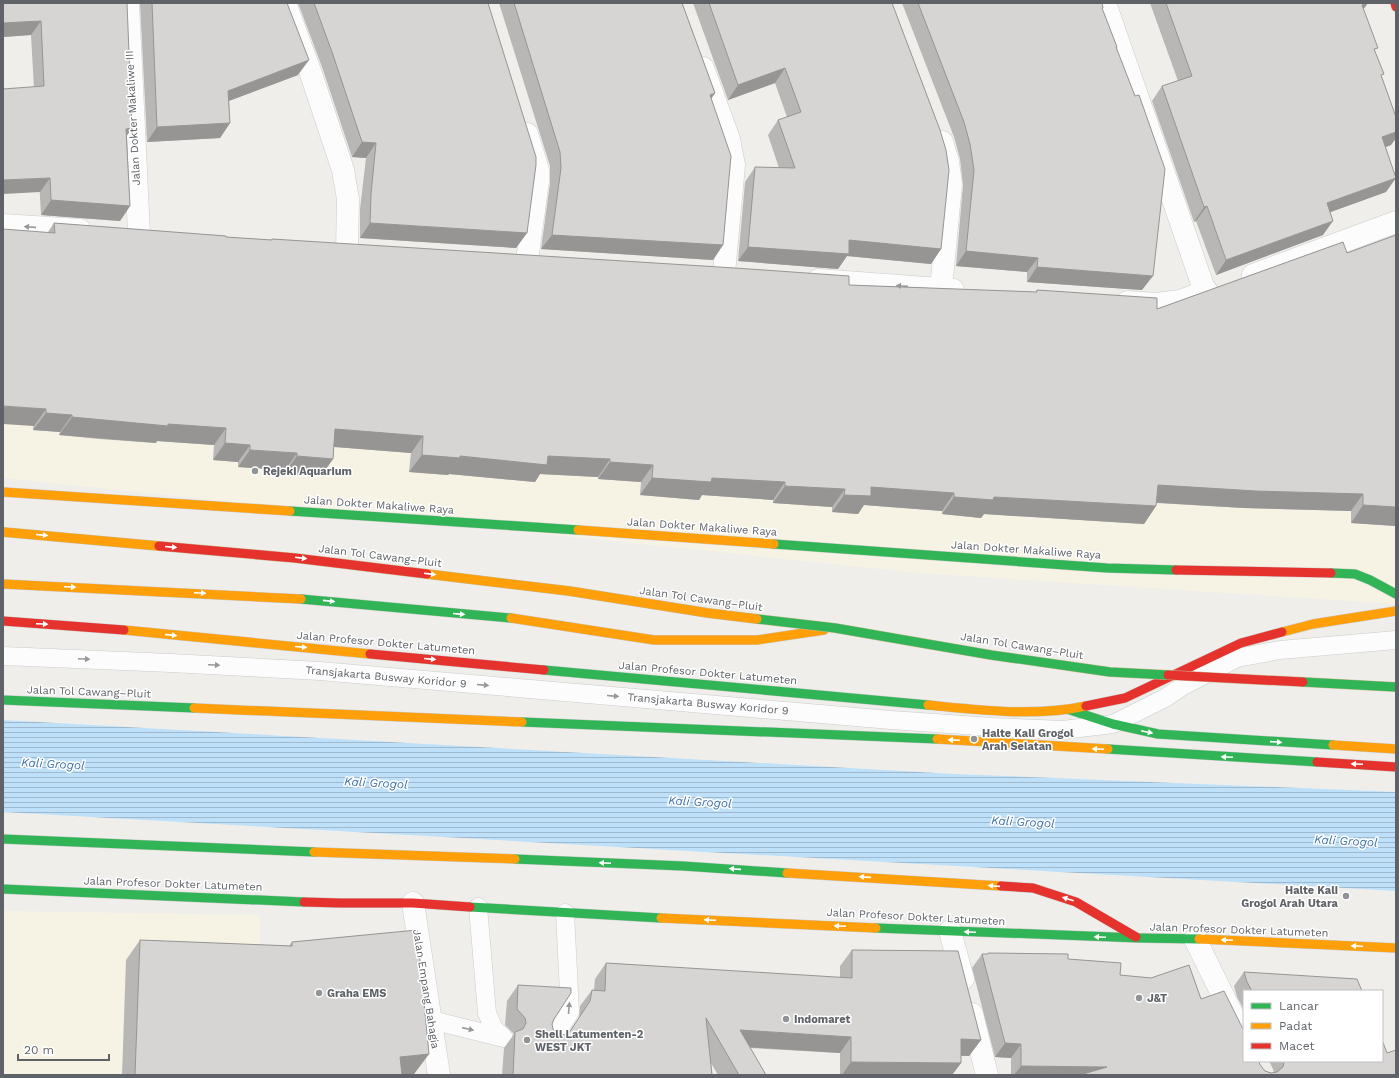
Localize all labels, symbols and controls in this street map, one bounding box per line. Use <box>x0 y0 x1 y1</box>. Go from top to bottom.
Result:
street label: Jalan Dokter Makaliwe III <box>123 50 143 186</box>
one-way arrow <box>24 223 36 230</box>
one-way arrow <box>896 283 908 290</box>
place label: Rejeki Aquarium <box>263 465 352 478</box>
marker: Rejeki Aquarium <box>250 466 260 476</box>
street label: Jalan Dokter Makaliwe Raya <box>304 493 454 517</box>
street label: Jalan Dokter Makaliwe Raya <box>627 515 777 539</box>
one-way arrow <box>36 532 48 539</box>
street label: Jalan Dokter Makaliwe Raya <box>951 538 1101 562</box>
street label: Jalan Tol Cawang–Pluit <box>318 542 443 570</box>
one-way arrow <box>165 543 177 550</box>
one-way arrow <box>295 555 307 562</box>
one-way arrow <box>424 571 436 577</box>
one-way arrow <box>64 584 77 590</box>
street label: Jalan Tol Cawang–Pluit <box>639 584 764 614</box>
one-way arrow <box>194 590 207 596</box>
one-way arrow <box>323 598 336 605</box>
one-way arrow <box>453 610 465 617</box>
one-way arrow <box>36 620 48 627</box>
street label: Jalan Profesor Dokter Latumeten <box>296 629 476 657</box>
street label: Jalan Tol Cawang–Pluit <box>960 630 1085 662</box>
one-way arrow <box>165 631 177 638</box>
one-way arrow <box>295 644 307 651</box>
one-way arrow <box>78 656 90 663</box>
one-way arrow <box>424 656 436 663</box>
street label: Jalan Profesor Dokter Latumeten <box>618 659 798 687</box>
one-way arrow <box>208 662 220 669</box>
street label: Transjakarta Busway Koridor 9 <box>305 663 467 691</box>
one-way arrow <box>477 682 489 688</box>
street label: Jalan Tol Cawang–Pluit <box>27 683 152 701</box>
street label: Transjakarta Busway Koridor 9 <box>627 690 789 718</box>
one-way arrow <box>607 693 619 700</box>
place label: Halte Kali Grogol Arah Selatan <box>982 727 1074 753</box>
one-way arrow <box>1141 729 1153 735</box>
marker: Halte Kali Grogol Arah Selatan <box>969 734 979 744</box>
one-way arrow <box>948 737 960 744</box>
one-way arrow <box>1270 738 1282 745</box>
one-way arrow <box>1092 745 1104 752</box>
one-way arrow <box>1221 753 1233 760</box>
water label: Kali Grogol <box>21 755 85 773</box>
one-way arrow <box>1351 761 1363 768</box>
water label: Kali Grogol <box>344 774 408 792</box>
water label: Kali Grogol <box>668 793 732 811</box>
water label: Kali Grogol <box>991 813 1055 831</box>
water label: Kali Grogol <box>1314 832 1378 850</box>
one-way arrow <box>598 860 611 866</box>
one-way arrow <box>728 866 741 872</box>
street label: Jalan Profesor Dokter Latumeten <box>83 874 263 894</box>
one-way arrow <box>859 874 871 881</box>
one-way arrow <box>988 882 1001 889</box>
place label: Halte Kali Grogol Arah Utara <box>1241 884 1339 910</box>
marker: Halte Kali Grogol Arah Utara <box>1341 891 1351 901</box>
one-way arrow <box>1062 896 1074 902</box>
street label: Jalan Profesor Dokter Latumeten <box>826 906 1006 928</box>
one-way arrow <box>704 916 716 923</box>
street label: Jalan Profesor Dokter Latumeten <box>1149 920 1329 940</box>
one-way arrow <box>833 923 846 929</box>
street label: Jalan Empang Bahagia <box>410 928 442 1050</box>
one-way arrow <box>963 929 976 935</box>
one-way arrow <box>1094 933 1106 940</box>
one-way arrow <box>1221 937 1233 944</box>
one-way arrow <box>1350 943 1363 949</box>
place label: Graha EMS <box>327 987 386 1000</box>
marker: Graha EMS <box>314 988 324 998</box>
legend <box>1243 990 1383 1062</box>
place label: J&T <box>1147 992 1167 1005</box>
marker: J&T <box>1134 993 1144 1003</box>
text: Lancar <box>1279 999 1319 1013</box>
one-way arrow <box>566 1001 573 1014</box>
place label: Indomaret <box>794 1013 850 1026</box>
marker: Indomaret <box>781 1014 791 1024</box>
text: Padat <box>1279 1019 1312 1033</box>
one-way arrow <box>462 1026 474 1032</box>
place label: Shell Latumenten-2 WEST JKT <box>535 1028 644 1054</box>
marker: Shell Latumenten-2 WEST JKT <box>522 1035 532 1045</box>
scale bar <box>18 1036 109 1062</box>
text: Macet <box>1279 1039 1314 1053</box>
text: 20 m <box>24 1043 54 1057</box>

